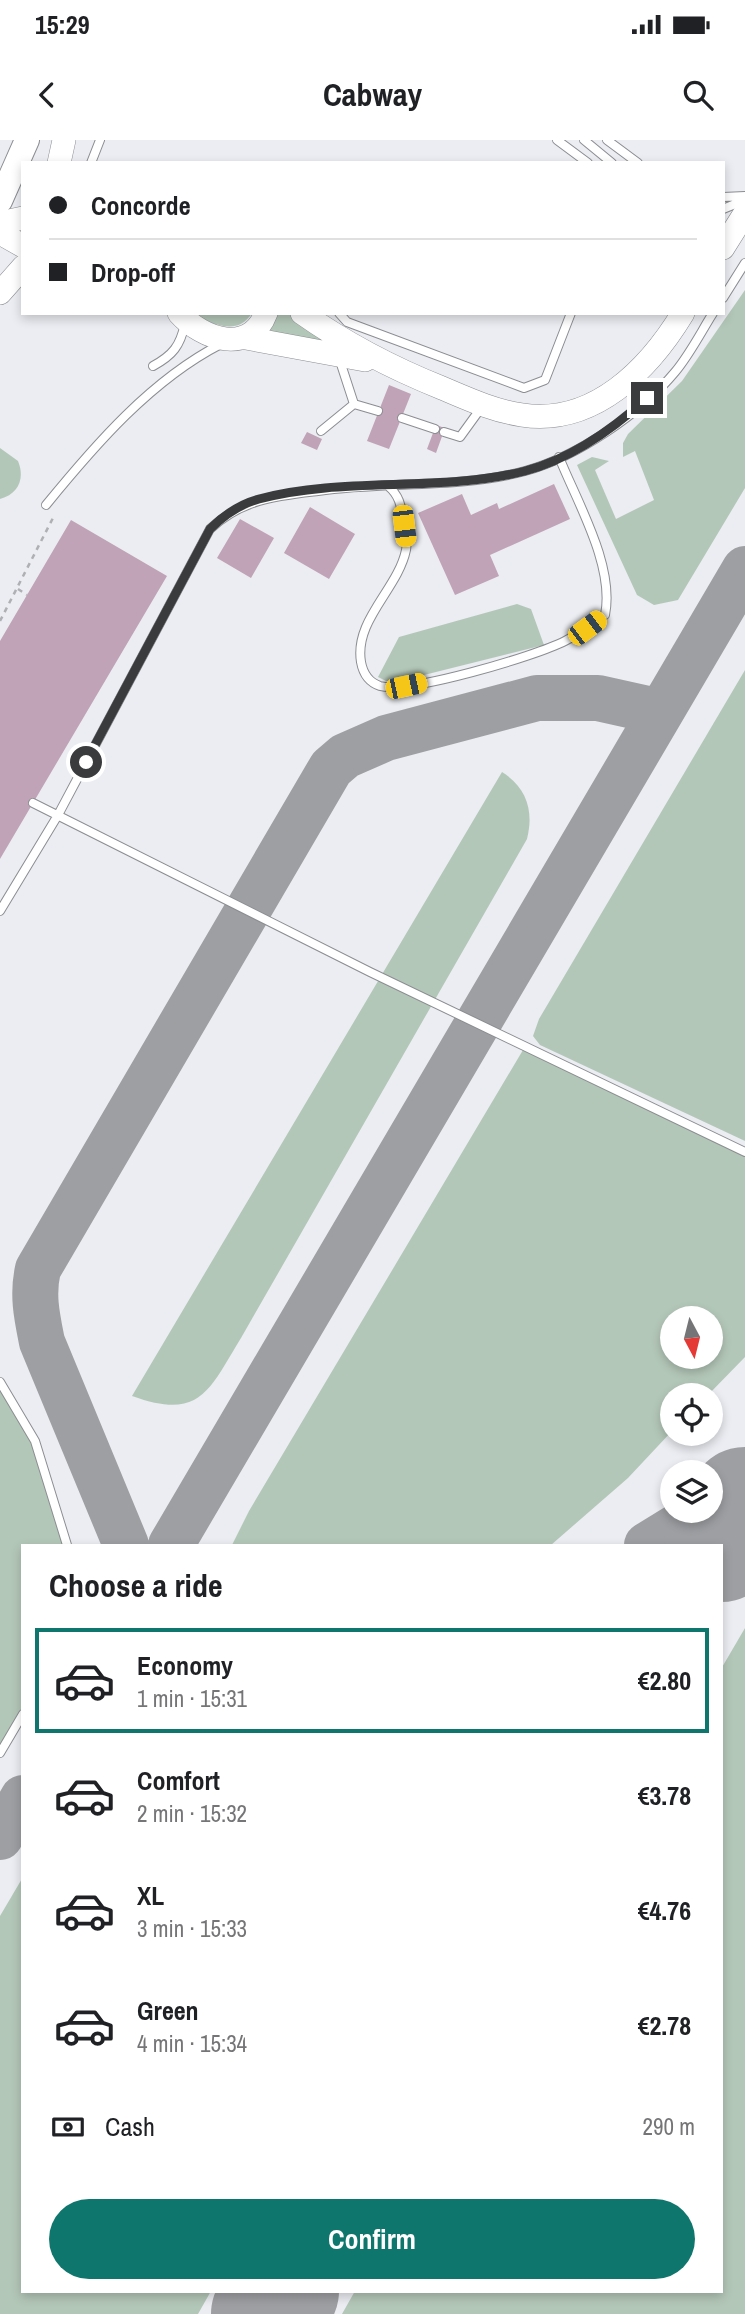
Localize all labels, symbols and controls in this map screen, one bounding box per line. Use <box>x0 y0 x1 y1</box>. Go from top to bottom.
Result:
text: 15:29 <box>35 7 90 42</box>
text: Cabway <box>323 73 422 116</box>
icon: back <box>28 76 66 114</box>
icon: search <box>679 76 717 114</box>
text: Concorde <box>91 188 191 223</box>
text: Drop-off <box>91 255 175 290</box>
route end <box>631 382 663 414</box>
car <box>392 504 417 548</box>
car <box>564 607 611 649</box>
car <box>384 671 429 701</box>
route start <box>70 746 102 778</box>
north arrow <box>660 1306 723 1368</box>
map controls <box>660 1306 723 1523</box>
button: locate <box>660 1383 723 1446</box>
button: layers <box>660 1460 723 1523</box>
text: Choose a ride <box>49 1564 223 1607</box>
text: Economy <box>137 1648 233 1683</box>
icon: car <box>53 1649 116 1712</box>
text: €2.80 <box>638 1663 691 1698</box>
text: 1 min · 15:31 <box>137 1683 247 1714</box>
text: Comfort <box>137 1763 220 1798</box>
icon: car <box>53 1764 116 1827</box>
text: €3.78 <box>638 1778 691 1813</box>
text: 2 min · 15:32 <box>137 1798 247 1829</box>
text: XL <box>137 1878 164 1913</box>
icon: car <box>53 1879 116 1942</box>
text: €4.76 <box>638 1893 691 1928</box>
text: 3 min · 15:33 <box>137 1913 247 1944</box>
text: Green <box>137 1993 199 2028</box>
icon: car <box>53 1994 116 2057</box>
text: €2.78 <box>638 2008 691 2043</box>
text: 4 min · 15:34 <box>137 2028 247 2059</box>
icon: cash <box>49 2108 87 2146</box>
text: Cash <box>105 2109 155 2144</box>
text: 290 m <box>643 2111 695 2142</box>
button: Confirm <box>49 2199 695 2279</box>

